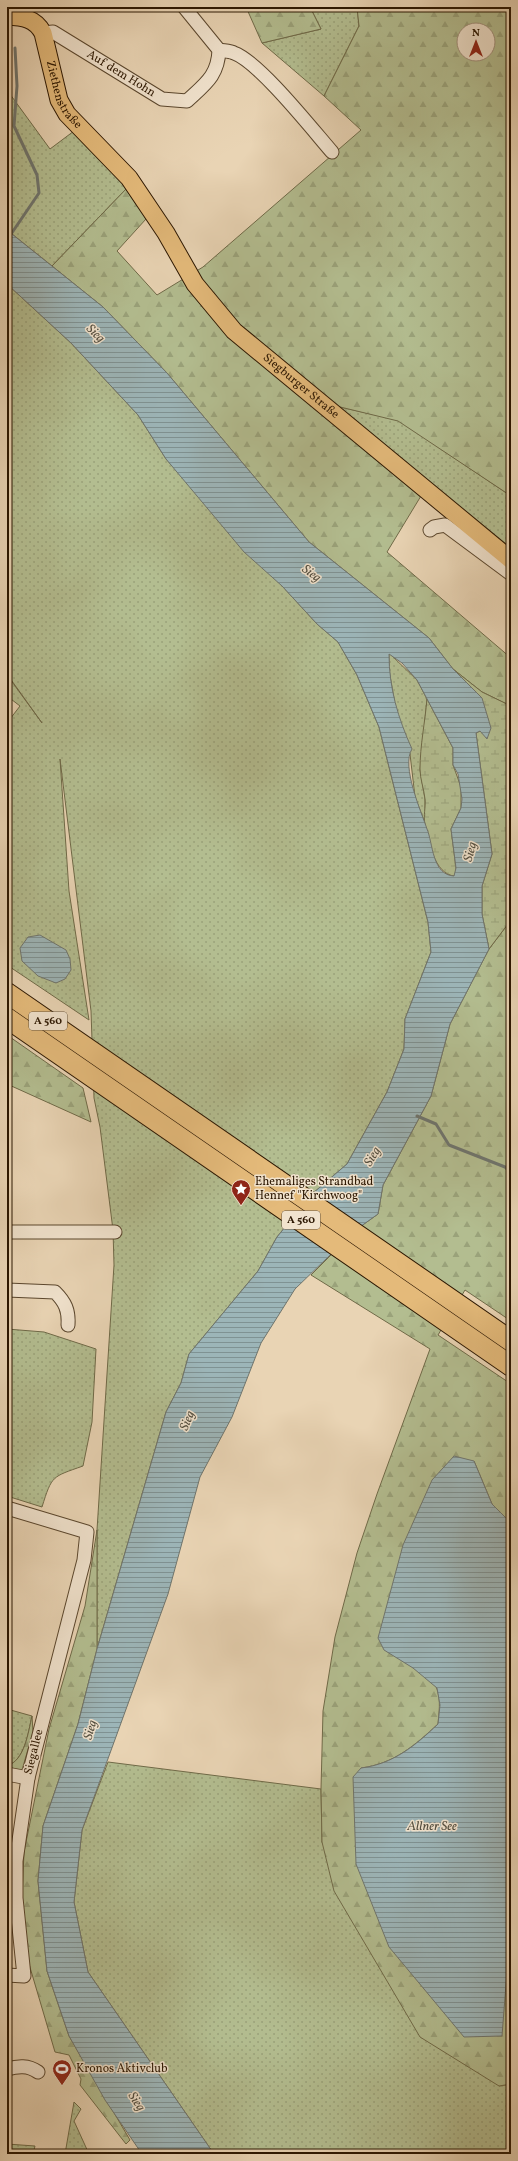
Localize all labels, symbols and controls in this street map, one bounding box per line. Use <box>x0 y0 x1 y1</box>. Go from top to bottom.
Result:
north arrow <box>456 22 496 62</box>
text: N <box>472 26 480 41</box>
street label: Auf dem Hohn <box>84 47 158 101</box>
street label: Ziethenstraße <box>42 59 86 133</box>
water label: Sieg <box>82 321 109 347</box>
street label: Siegburger Straße <box>259 350 343 423</box>
water label: Sieg <box>298 561 324 587</box>
water label: Sieg <box>460 840 482 864</box>
road number: A 560 <box>29 1012 67 1030</box>
water label: Sieg <box>360 1144 386 1170</box>
place label: Ehemaliges Strandbad Hennef "Kirchwoog" <box>255 1174 374 1204</box>
place icon: Ehemaliges Strandbad Hennef "Kirchwoog" <box>230 1178 252 1206</box>
road number: A 560 <box>282 1211 320 1229</box>
water label: Sieg <box>176 1408 200 1434</box>
water label: Sieg <box>80 1718 102 1742</box>
street label: Siegallee <box>21 1727 47 1777</box>
water label: Allner See <box>406 1818 457 1836</box>
sports icon: Kronos Aktivclub <box>51 2058 73 2086</box>
place label: Kronos Aktivclub <box>76 2061 168 2077</box>
water label: Sieg <box>123 2089 149 2115</box>

